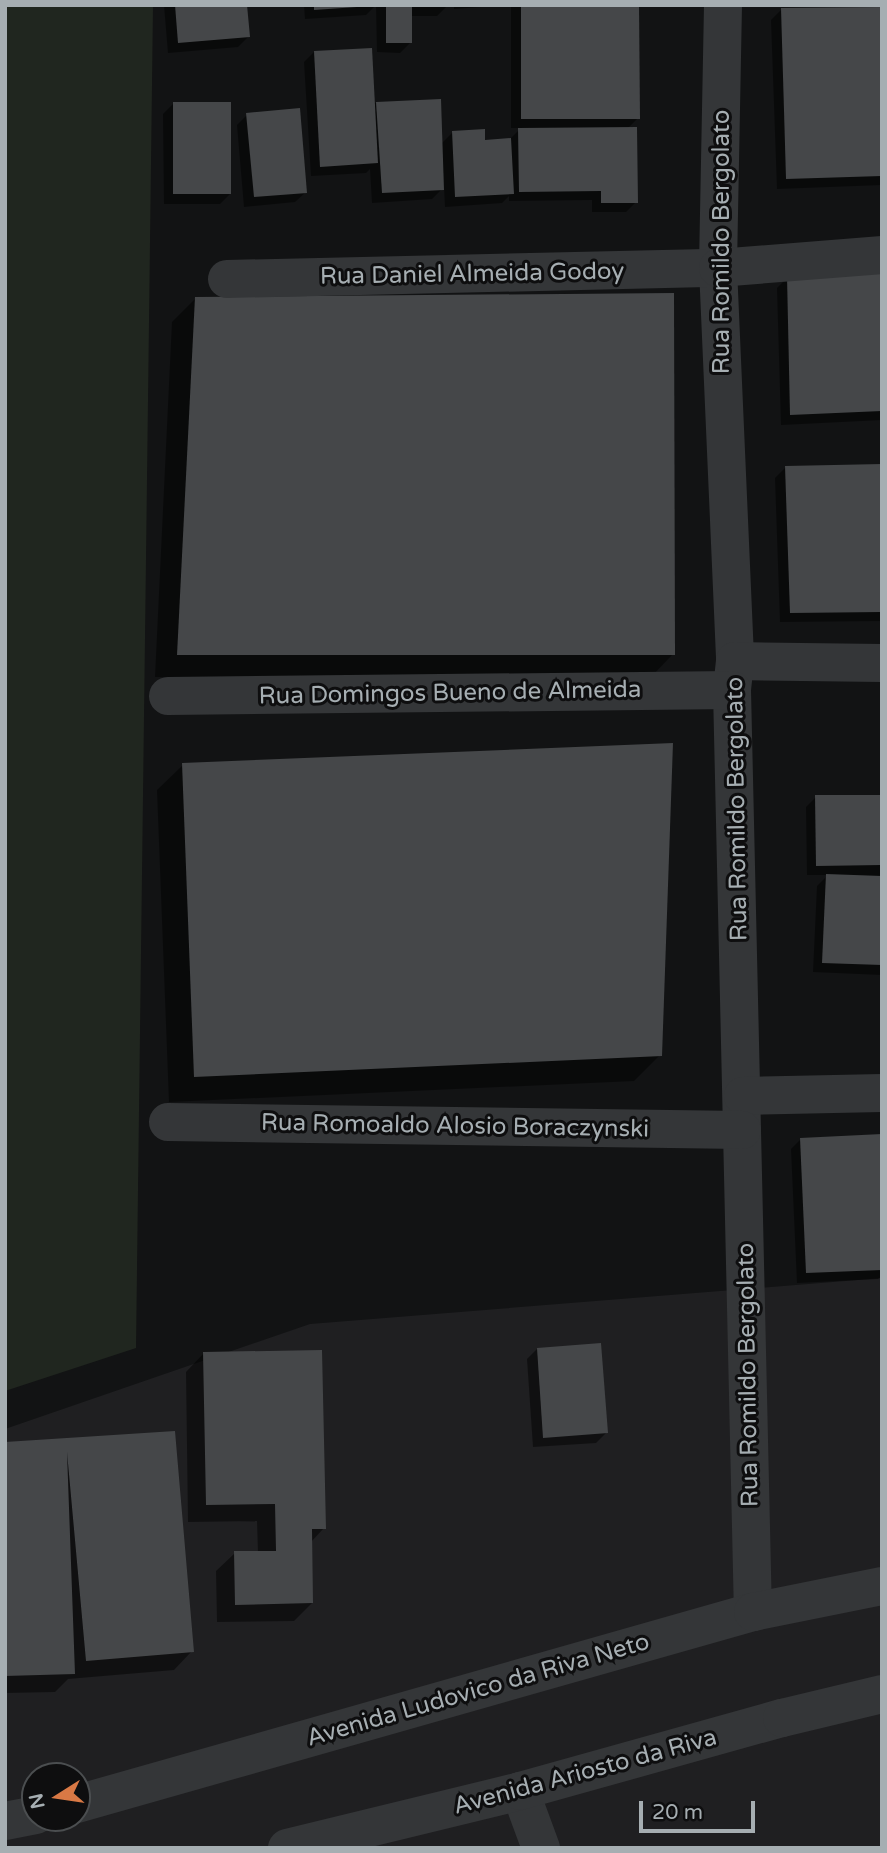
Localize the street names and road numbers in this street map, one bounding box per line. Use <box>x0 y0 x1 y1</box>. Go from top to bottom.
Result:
street label: Rua Romildo Bergolato <box>708 110 736 374</box>
street label: Rua Daniel Almeida Godoy <box>320 257 624 291</box>
street label: Rua Domingos Bueno de Almeida <box>258 675 642 711</box>
street label: Rua Romildo Bergolato <box>720 677 754 941</box>
street label: Rua Romoaldo Alosio Boraczynski <box>261 1108 649 1144</box>
street label: Rua Romildo Bergolato <box>731 1243 765 1507</box>
street label: Avenida Ludovico da Riva Neto <box>303 1627 653 1753</box>
street label: Avenida Ariosto da Riva <box>450 1723 720 1821</box>

